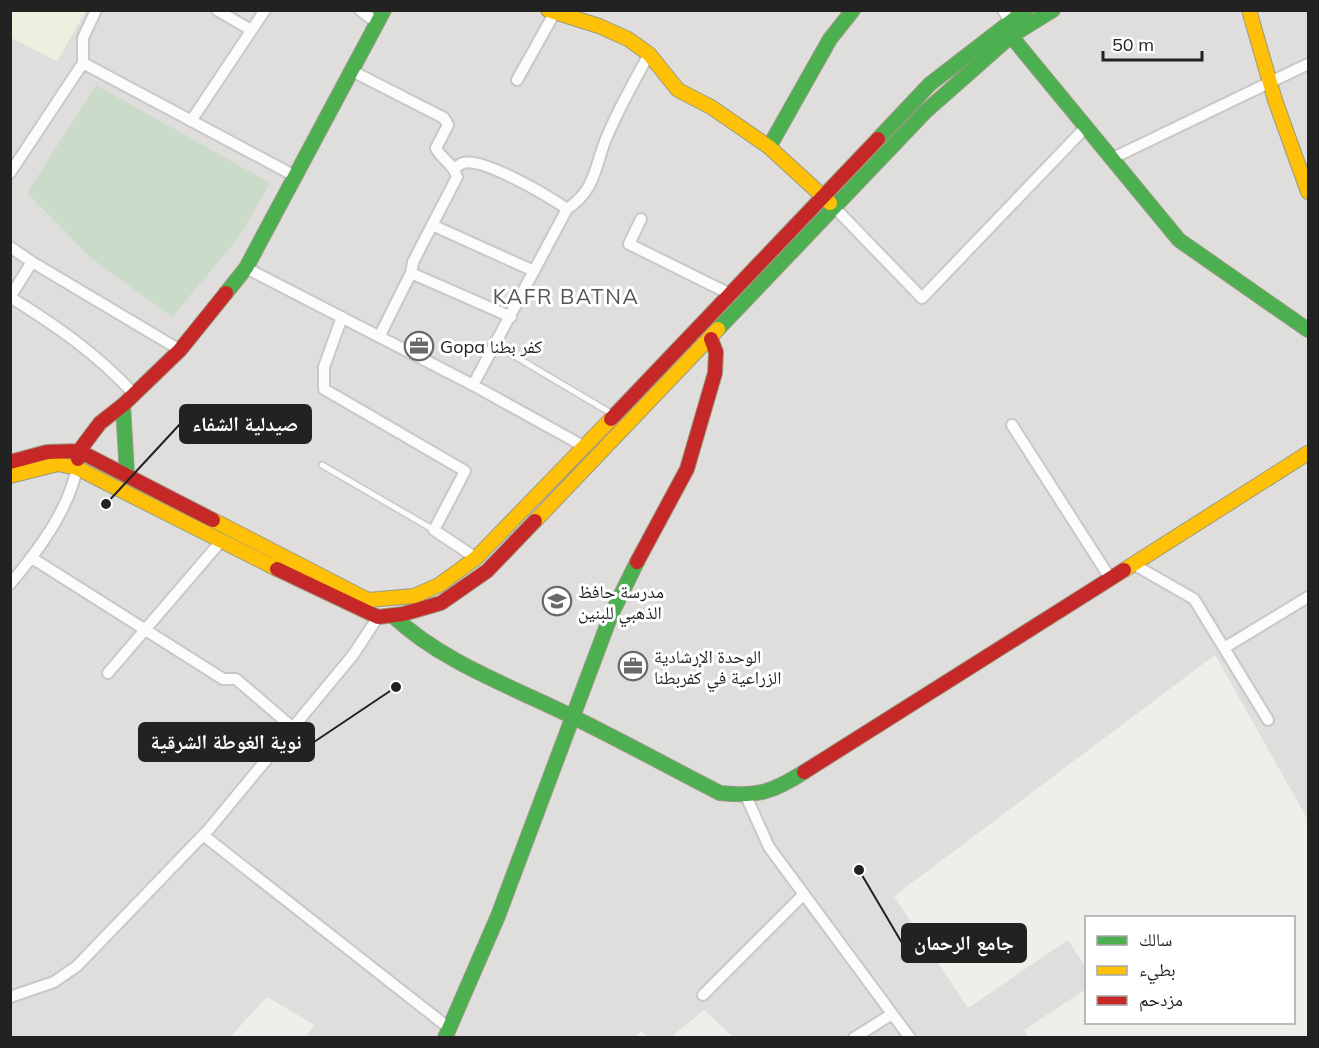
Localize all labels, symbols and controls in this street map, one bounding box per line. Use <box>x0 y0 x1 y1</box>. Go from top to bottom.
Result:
scale bar <box>1103 24 1202 62</box>
text: 50 m <box>1112 33 1154 56</box>
district label: KAFR BATNA <box>493 283 639 309</box>
office icon: Gopa كفر بطنا <box>403 330 435 362</box>
place label: Gopa كفر بطنا <box>440 335 543 358</box>
callout: صيدلية الشفاء <box>180 405 311 443</box>
text: صيدلية الشفاء <box>192 411 298 436</box>
place label: مدرسة حافظ الذهبي للبنين <box>578 580 664 627</box>
school or university icon: مدرسة حافظ الذهبي للبنين <box>541 585 573 617</box>
place label: الوحدة الإرشادية الزراعية في كفربطنا <box>654 645 781 692</box>
office icon: الوحدة الإرشادية الزراعية في كفربطنا <box>617 650 649 682</box>
callout: نوية الغوطة الشرقية <box>139 723 314 761</box>
text: نوية الغوطة الشرقية <box>150 729 302 754</box>
legend <box>1085 916 1295 1024</box>
callout: جامع الرحمان <box>902 924 1026 962</box>
text: سالك <box>1139 928 1172 951</box>
text: جامع الرحمان <box>914 930 1014 957</box>
text: بطيء <box>1139 958 1176 985</box>
text: مزدحم <box>1139 988 1183 1012</box>

